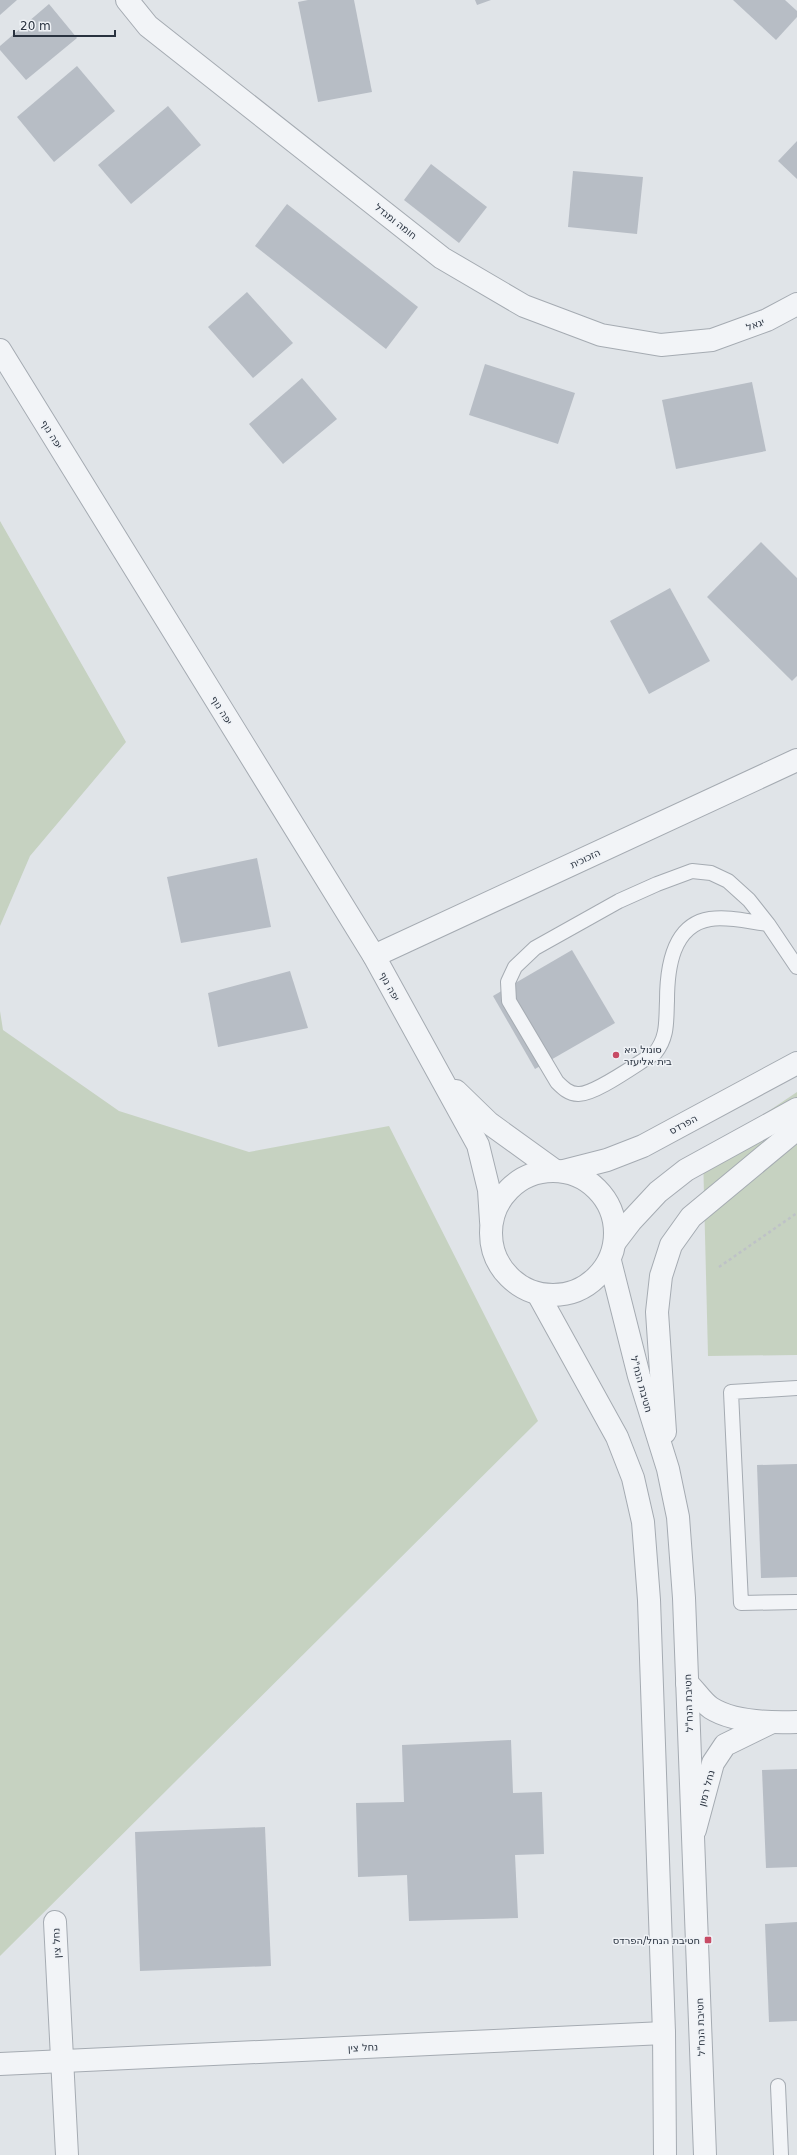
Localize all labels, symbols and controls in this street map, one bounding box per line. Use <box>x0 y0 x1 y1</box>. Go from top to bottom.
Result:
scale bar <box>14 12 115 38</box>
text: 20 m <box>20 19 51 33</box>
street label: חומה ומגדל <box>372 202 419 241</box>
street label: יגאל <box>744 316 766 333</box>
street label: יפה נוף <box>39 418 65 450</box>
street label: יפה נוף <box>209 694 235 726</box>
street label: הזכוכית <box>568 847 602 870</box>
street label: יפה נוף <box>377 970 402 1003</box>
place label: סונול גיא בית אליעזר <box>624 1044 672 1067</box>
marker: סונול גיא בית אליעזר <box>611 1050 621 1060</box>
street label: הפרדס <box>667 1112 699 1136</box>
street label: חטיבת הנח"ל <box>629 1355 654 1414</box>
street label: חטיבת הנח"ל <box>682 1674 695 1732</box>
street label: נחל רמון <box>696 1769 717 1808</box>
street label: נחל צין <box>50 1928 63 1958</box>
place label: חטיבת הנחל/הפרדס <box>613 1935 700 1946</box>
marker: חטיבת הנחל/הפרדס <box>703 1935 713 1945</box>
street label: חטיבת הנח"ל <box>694 1998 707 2056</box>
street label: נחל צין <box>348 2041 378 2054</box>

